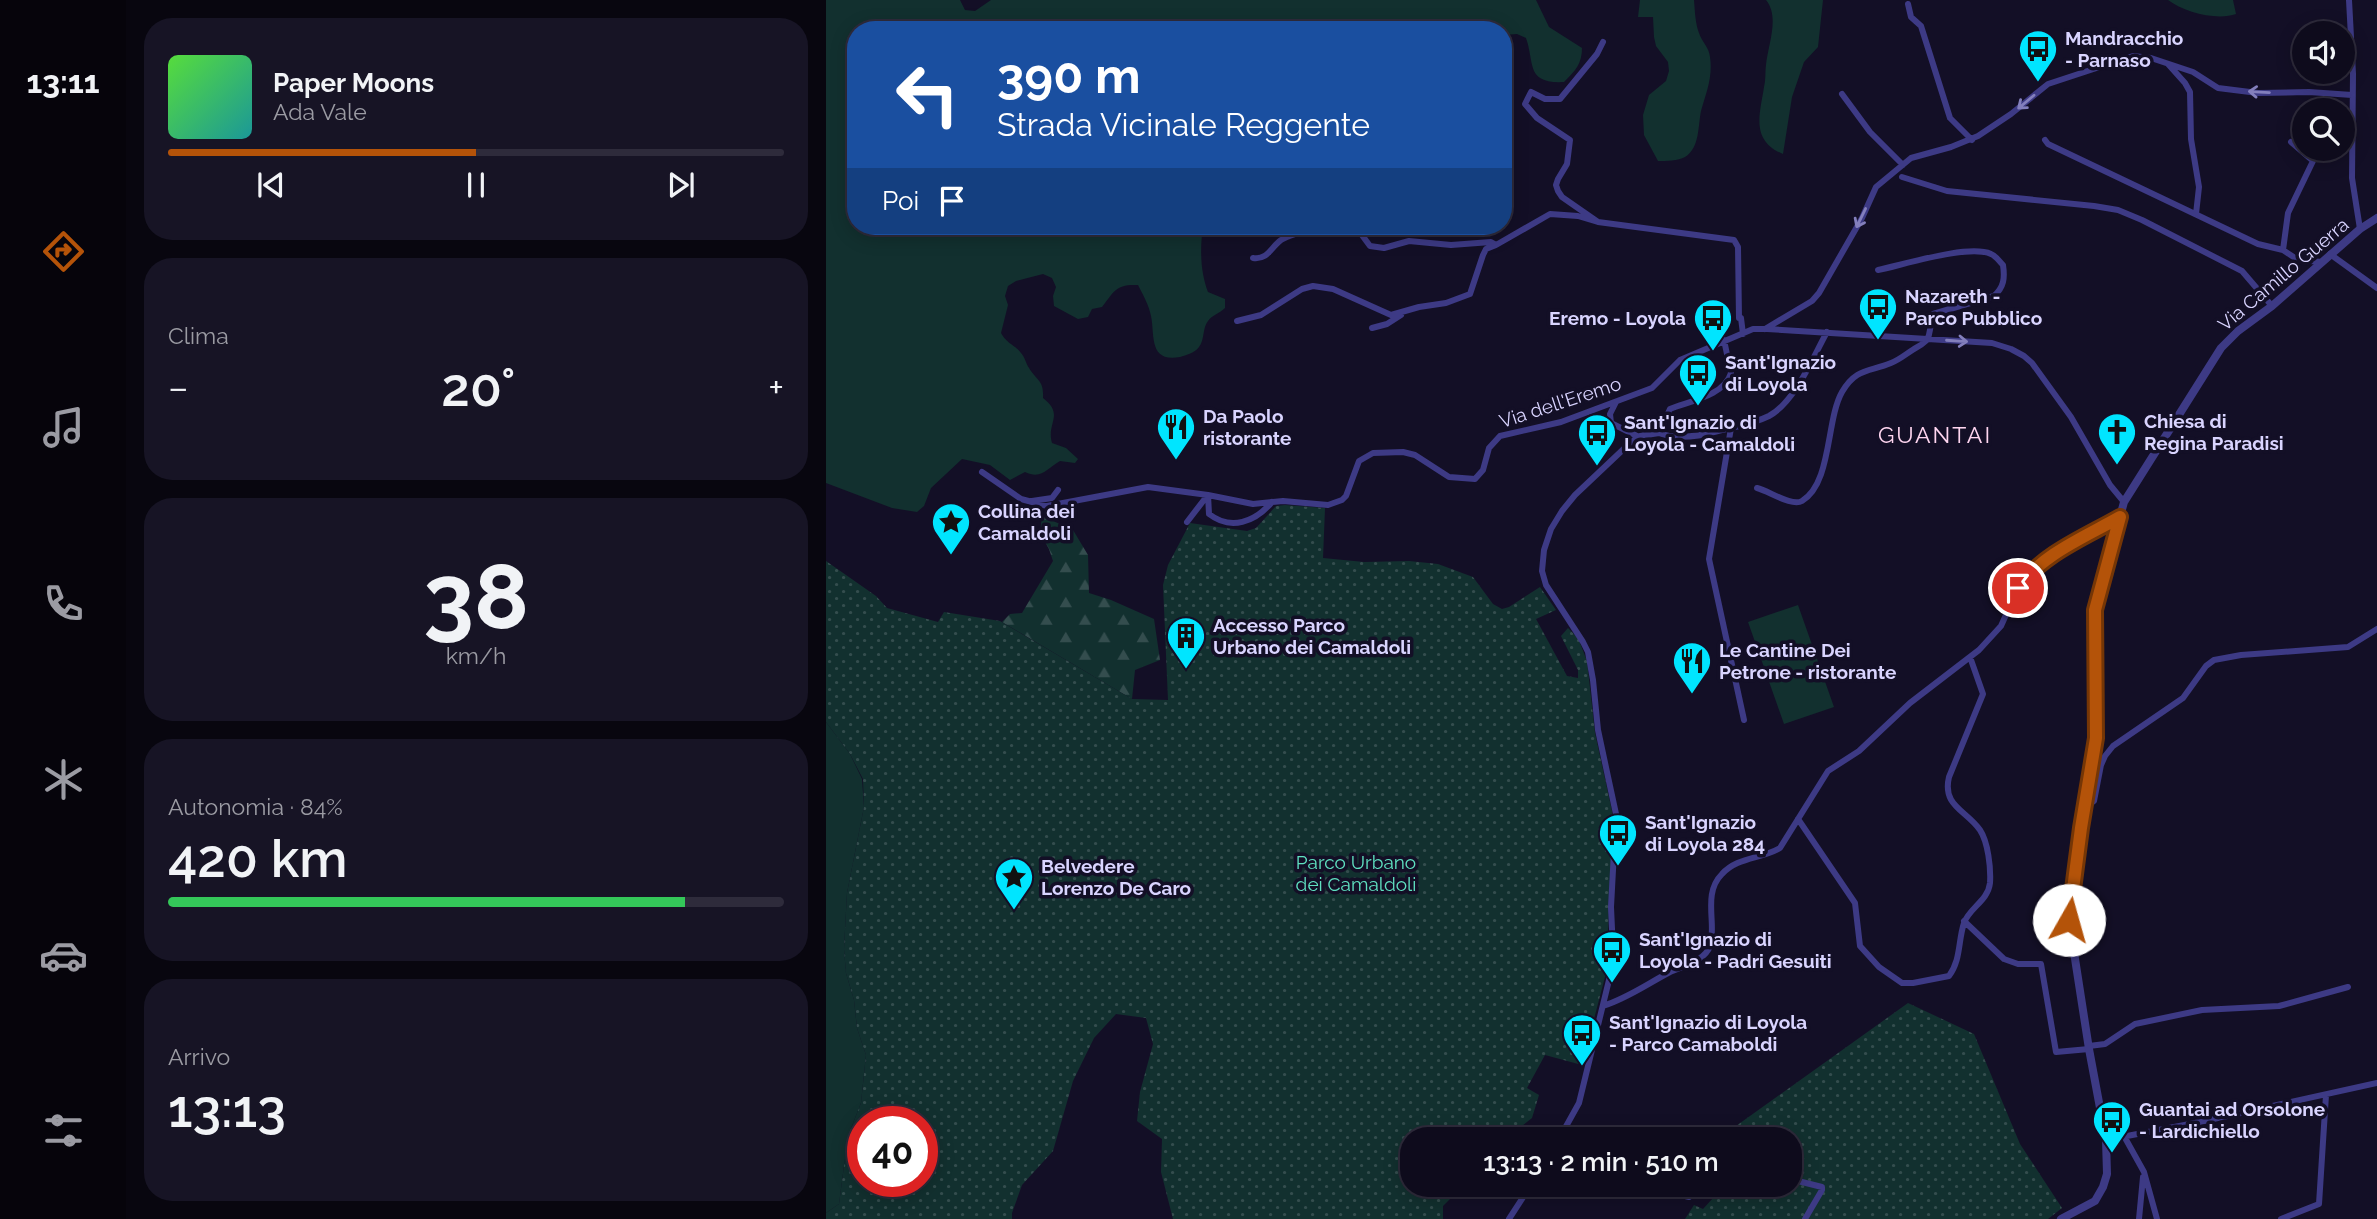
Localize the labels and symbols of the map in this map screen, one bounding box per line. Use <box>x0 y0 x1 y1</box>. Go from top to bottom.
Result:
place label: Mandracchio - Parnaso <box>2065 27 2183 71</box>
bus stop icon: Mandracchio - Parnaso <box>2017 28 2059 83</box>
one-way arrow <box>2248 86 2271 99</box>
one-way arrow <box>2017 95 2035 110</box>
one-way arrow <box>1854 207 1868 228</box>
street label: Via Camillo Guerra <box>2213 213 2353 335</box>
place label: Nazareth - Parco Pubblico <box>1905 285 2042 329</box>
bus stop icon: Nazareth - Parco Pubblico <box>1857 286 1899 341</box>
bus stop icon: Eremo - Loyola <box>1692 297 1734 352</box>
place label: Eremo - Loyola <box>1549 307 1686 329</box>
one-way arrow <box>1946 335 1968 348</box>
place label: Sant'Ignazio di Loyola <box>1725 351 1836 395</box>
bus stop icon: Sant'Ignazio di Loyola <box>1677 352 1719 407</box>
street label: Via dell'Eremo <box>1496 372 1624 432</box>
place label: Da Paolo ristorante <box>1203 405 1291 449</box>
restaurant icon: Da Paolo ristorante <box>1155 406 1197 461</box>
place label: Chiesa di Regina Paradisi <box>2144 410 2284 454</box>
place label: Sant'Ignazio di Loyola - Camaldoli <box>1624 411 1795 455</box>
church icon: Chiesa di Regina Paradisi <box>2096 411 2138 466</box>
bus stop icon: Sant'Ignazio di Loyola - Camaldoli <box>1576 412 1618 467</box>
district label: GUANTAI <box>1878 421 1992 448</box>
place label: Collina dei Camaldoli <box>978 500 1075 544</box>
place icon: Collina dei Camaldoli <box>930 501 972 556</box>
pin <box>1988 558 2048 618</box>
place label: Accesso Parco Urbano dei Camaldoli <box>1213 614 1411 658</box>
building icon: Accesso Parco Urbano dei Camaldoli <box>1165 615 1207 670</box>
place label: Le Cantine Dei Petrone - ristorante <box>1719 639 1896 683</box>
restaurant icon: Le Cantine Dei Petrone - ristorante <box>1671 640 1713 695</box>
place label: Sant'Ignazio di Loyola 284 <box>1645 811 1765 855</box>
bus stop icon: Sant'Ignazio di Loyola 284 <box>1597 812 1639 867</box>
park label: Parco Urbano dei Camaldoli <box>1296 851 1416 895</box>
place label: Belvedere Lorenzo De Caro <box>1041 855 1191 899</box>
place icon: Belvedere Lorenzo De Caro <box>993 856 1035 911</box>
position arrow <box>2032 883 2106 957</box>
place label: Sant'Ignazio di Loyola - Padri Gesuiti <box>1639 928 1832 972</box>
bus stop icon: Sant'Ignazio di Loyola - Padri Gesuiti <box>1591 929 1633 984</box>
place label: Sant'Ignazio di Loyola - Parco Camaboldi <box>1609 1011 1807 1055</box>
bus stop icon: Sant'Ignazio di Loyola - Parco Camaboldi <box>1561 1012 1603 1067</box>
place label: Guantai ad Orsolone - Lardichiello <box>2139 1098 2325 1142</box>
bus stop icon: Guantai ad Orsolone - Lardichiello <box>2091 1099 2133 1154</box>
speed limit sign: 40 <box>847 1106 938 1197</box>

